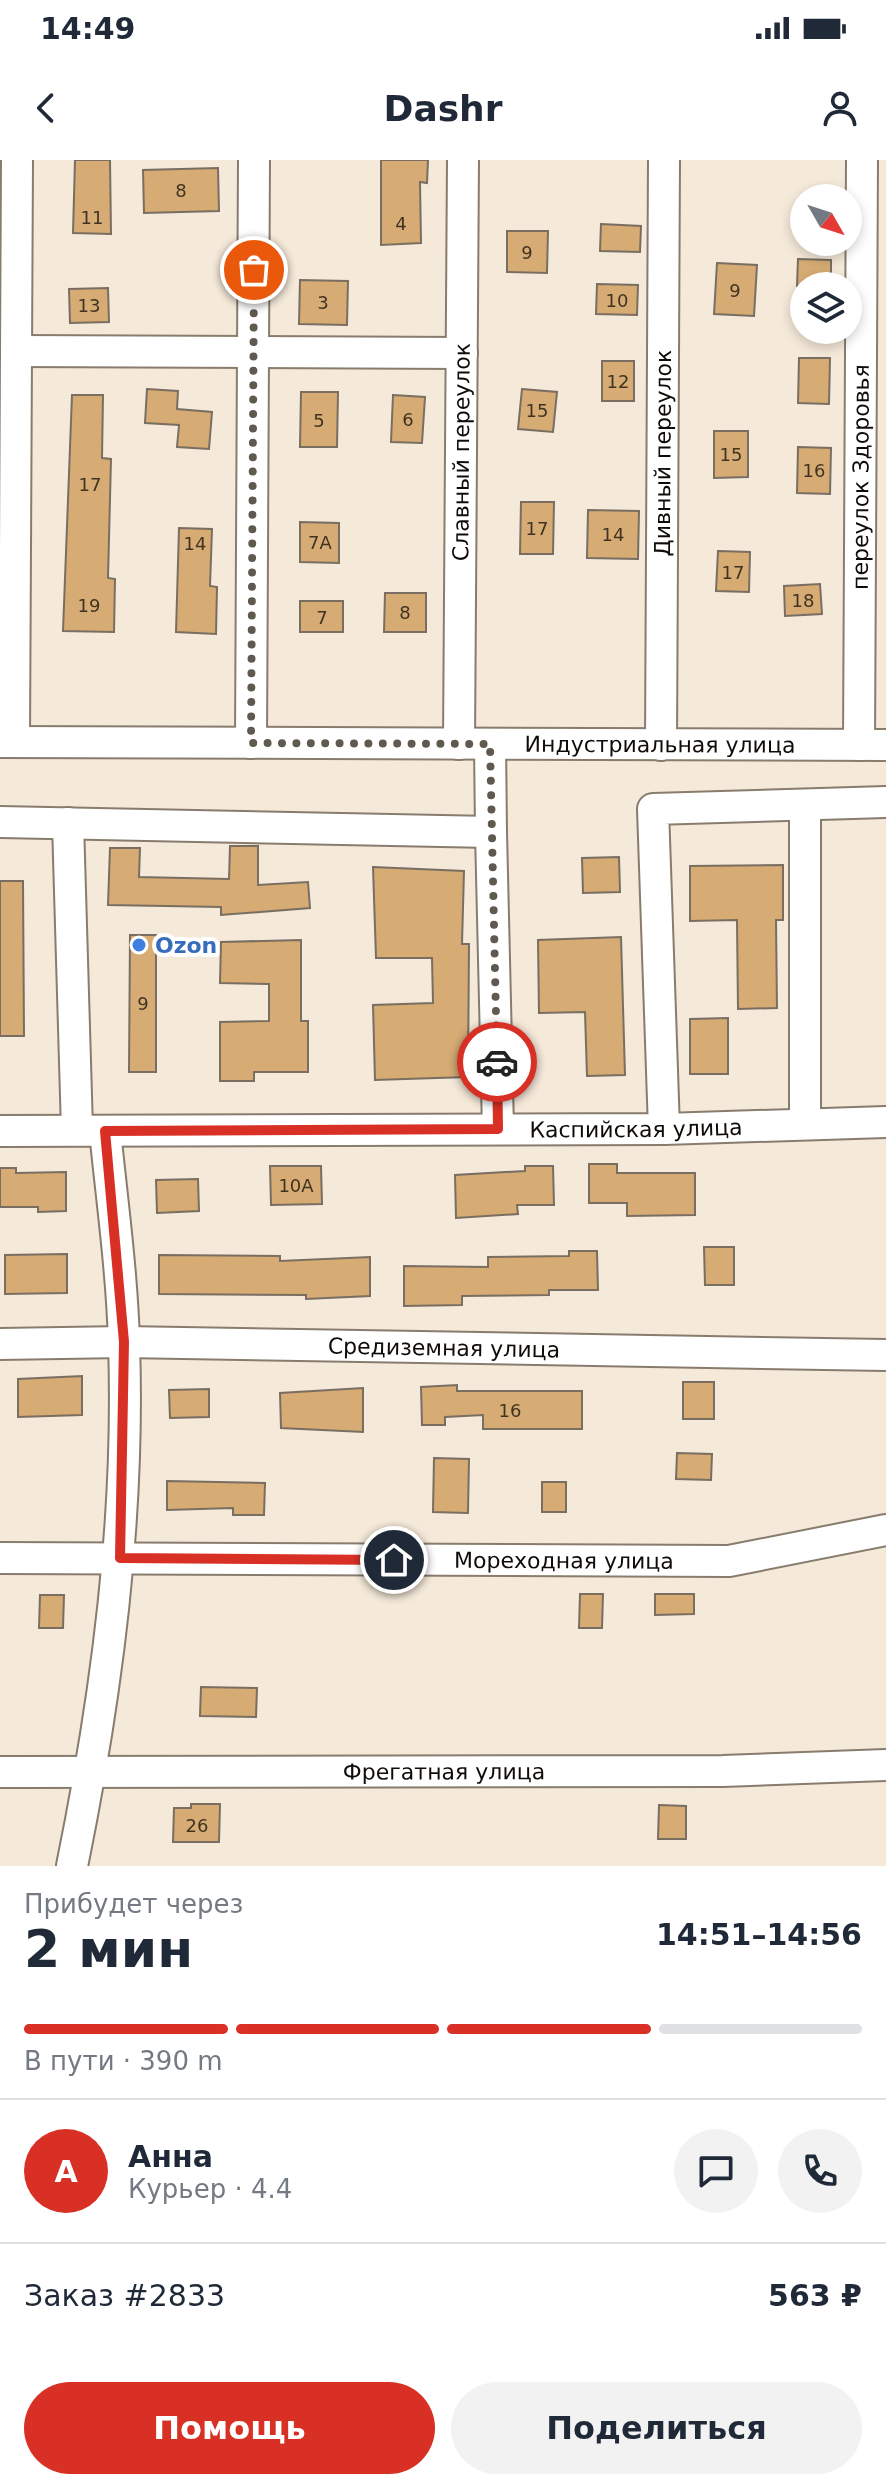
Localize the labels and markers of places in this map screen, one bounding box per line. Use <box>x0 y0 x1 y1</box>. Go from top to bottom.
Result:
pin <box>220 236 288 304</box>
place label: Ozon <box>155 933 217 958</box>
marker: Ozon <box>130 936 148 954</box>
pin <box>360 1526 428 1594</box>

